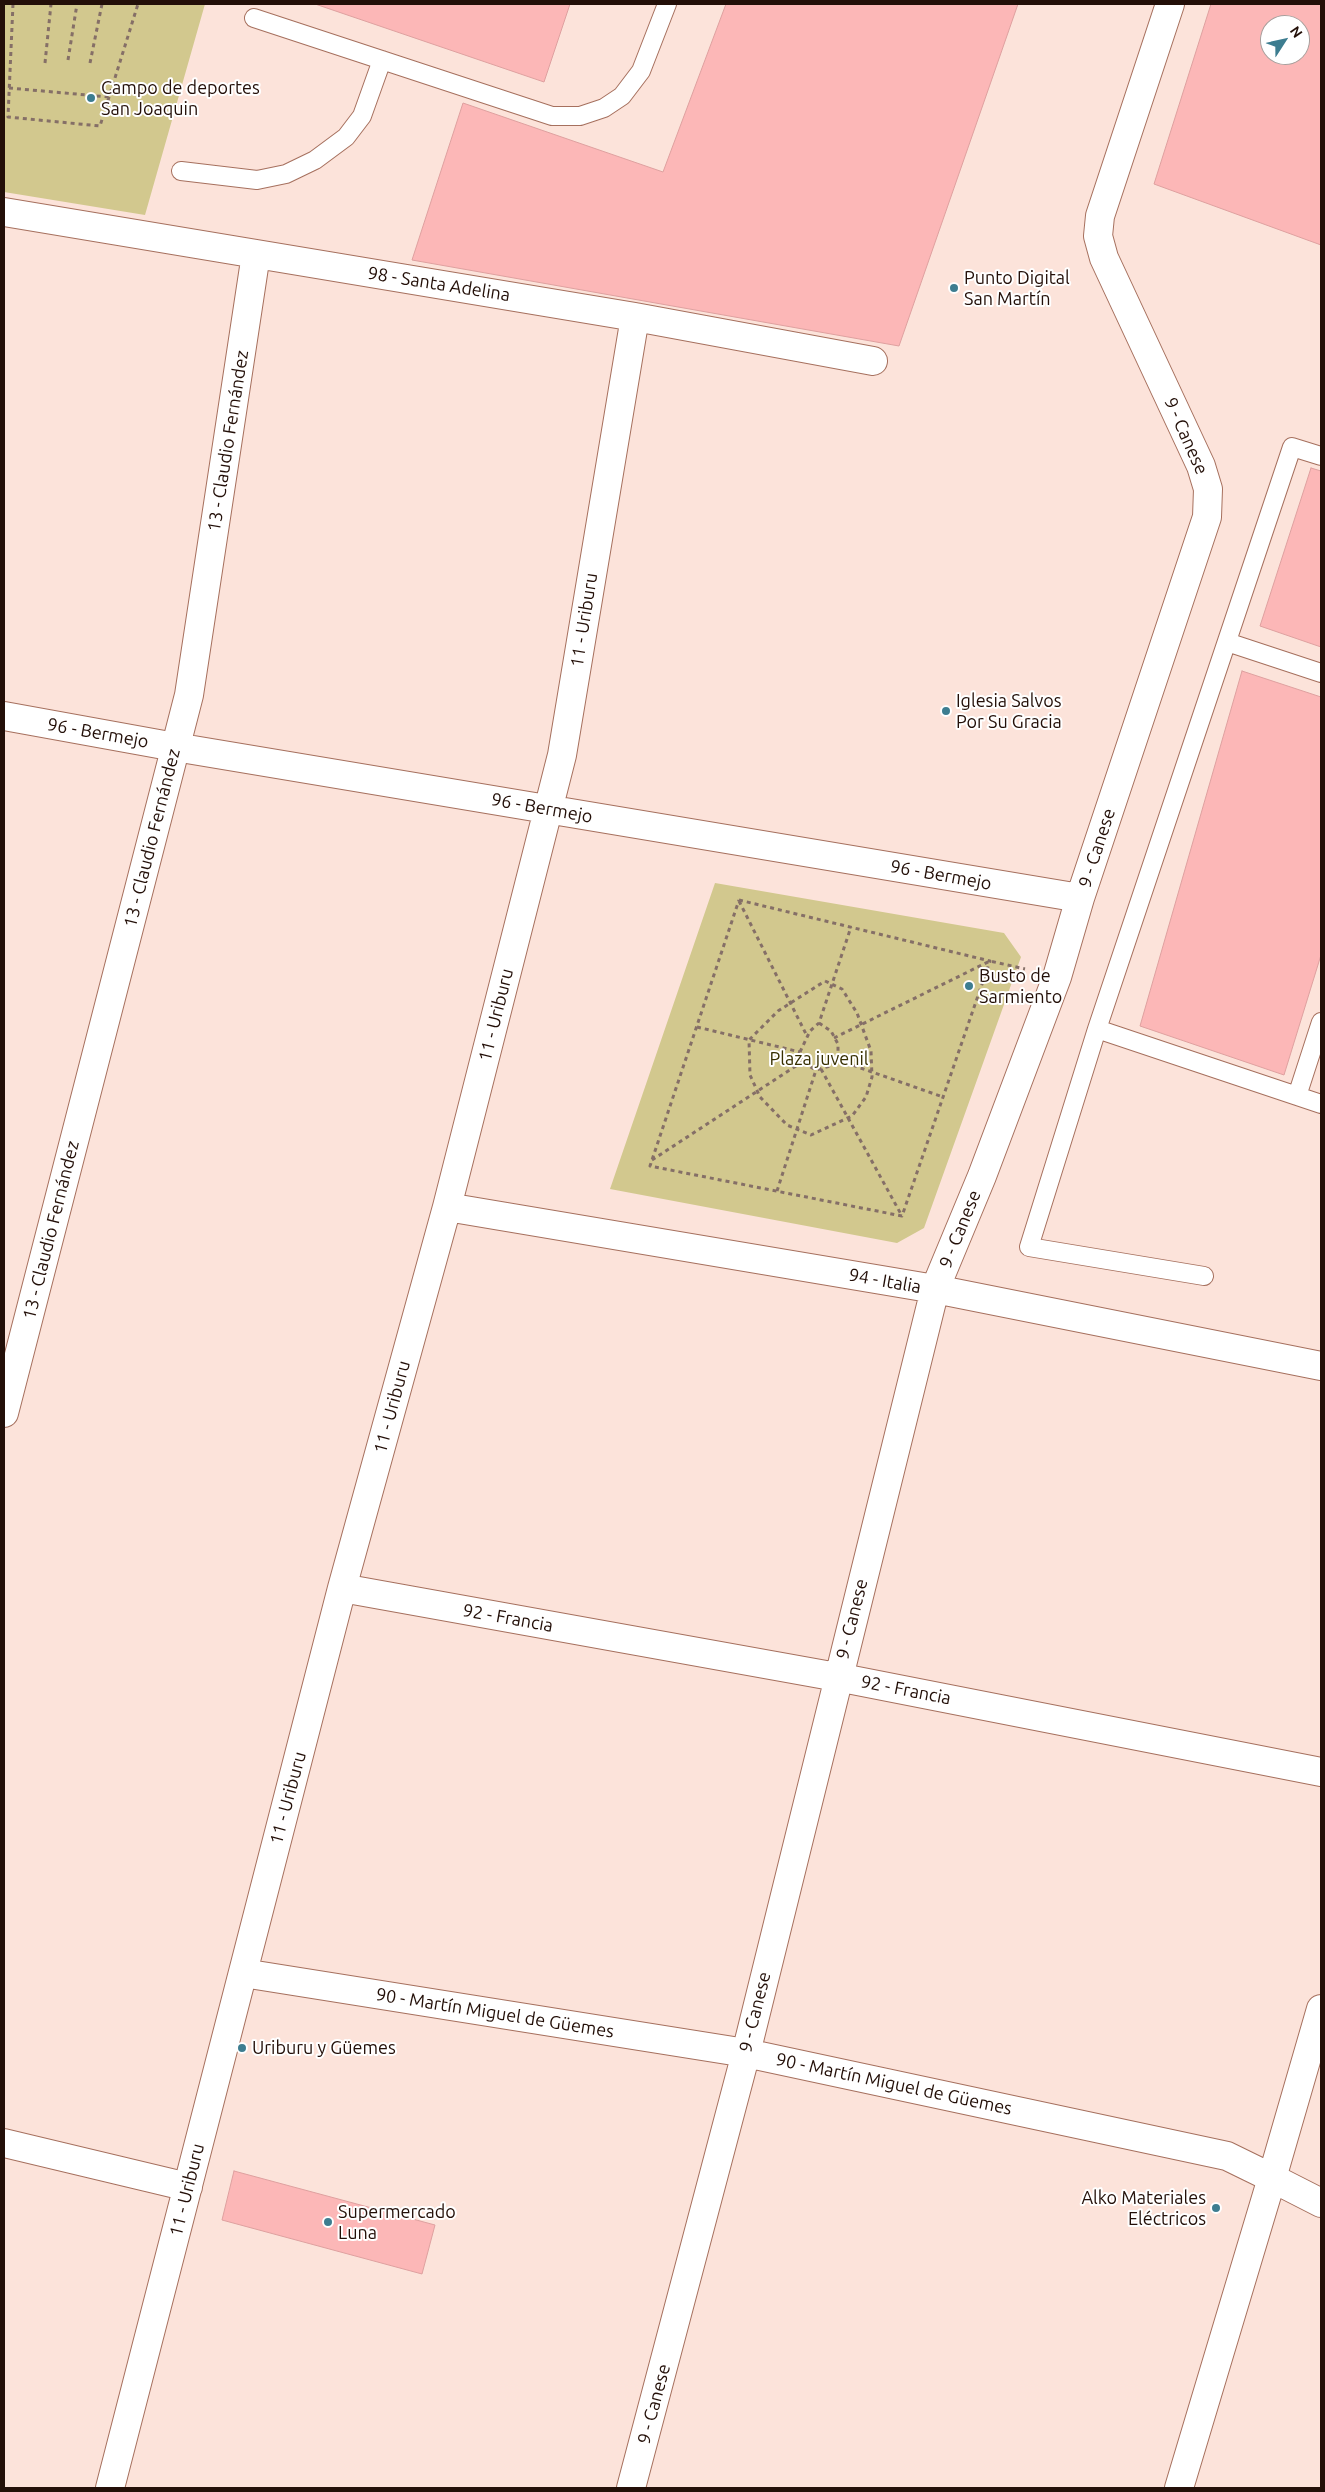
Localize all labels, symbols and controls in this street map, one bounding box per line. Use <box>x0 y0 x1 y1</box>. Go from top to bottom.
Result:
north arrow <box>1260 15 1310 65</box>
text: N <box>1287 23 1306 41</box>
place label: Campo de deportes San Joaquin <box>101 77 260 120</box>
marker: Campo de deportes San Joaquin <box>85 92 97 104</box>
street label: 98 - Santa Adelina <box>366 262 512 306</box>
place label: Punto Digital San Martín <box>964 267 1070 310</box>
marker: Punto Digital San Martín <box>948 282 960 294</box>
street label: 13 - Claudio Fernández <box>203 349 253 533</box>
street label: 9 - Canese <box>1159 394 1213 478</box>
street label: 11 - Uriburu <box>566 571 602 669</box>
place label: Iglesia Salvos Por Su Gracia <box>956 690 1062 732</box>
marker: Iglesia Salvos Por Su Gracia <box>940 705 952 717</box>
street label: 96 - Bermejo <box>46 713 150 753</box>
street label: 13 - Claudio Fernández <box>119 746 185 930</box>
street label: 96 - Bermejo <box>490 788 594 828</box>
street label: 9 - Canese <box>1074 806 1120 890</box>
street label: 96 - Bermejo <box>889 855 993 895</box>
place label: Busto de Sarmiento <box>979 965 1062 1008</box>
street label: 11 - Uriburu <box>474 966 518 1064</box>
marker: Busto de Sarmiento <box>963 980 975 992</box>
park label: Plaza juvenil <box>769 1048 869 1070</box>
street label: 13 - Claudio Fernández <box>18 1138 84 1322</box>
street label: 9 - Canese <box>935 1187 985 1271</box>
street label: 94 - Italia <box>847 1264 923 1298</box>
street label: 11 - Uriburu <box>369 1358 415 1456</box>
street label: 9 - Canese <box>832 1577 872 1661</box>
street label: 92 - Francia <box>461 1599 555 1637</box>
street label: 92 - Francia <box>859 1671 953 1709</box>
street label: 11 - Uriburu <box>265 1749 311 1847</box>
street label: 9 - Canese <box>735 1970 775 2054</box>
street label: 90 - Martín Miguel de Güemes <box>374 1984 616 2042</box>
place label: Uriburu y Güemes <box>252 2037 396 2059</box>
marker: Uriburu y Güemes <box>236 2042 248 2054</box>
street label: 90 - Martín Miguel de Güemes <box>774 2048 1014 2120</box>
street label: 11 - Uriburu <box>165 2141 209 2239</box>
place label: Alko Materiales Eléctricos <box>1081 2187 1206 2230</box>
place label: Supermercado Luna <box>338 2201 456 2244</box>
marker: Alko Materiales Eléctricos <box>1210 2202 1222 2214</box>
marker: Supermercado Luna <box>322 2216 334 2228</box>
street label: 9 - Canese <box>633 2362 675 2446</box>

